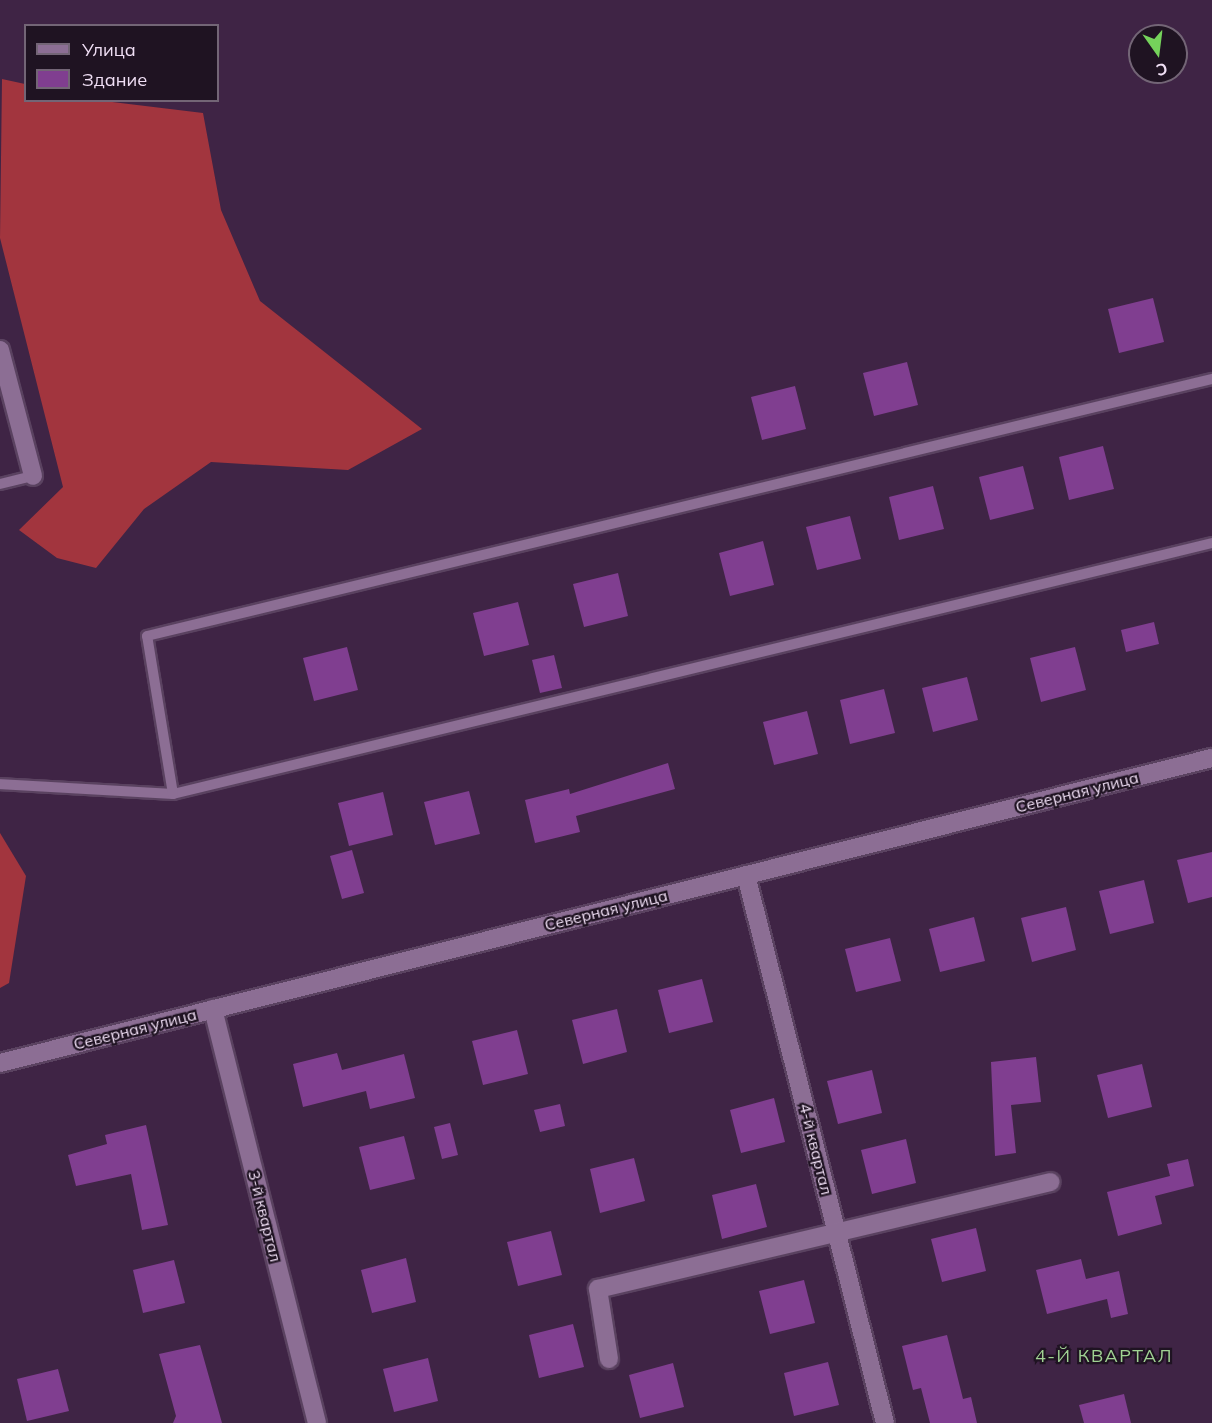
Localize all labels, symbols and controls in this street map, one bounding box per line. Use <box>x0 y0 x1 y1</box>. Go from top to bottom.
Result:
legend <box>24 24 219 102</box>
north arrow <box>1128 24 1188 84</box>
text: Улица <box>82 38 136 61</box>
text: С <box>1154 58 1170 81</box>
text: Здание <box>82 68 147 91</box>
street label: Северная улица <box>1013 767 1141 817</box>
street label: Северная улица <box>542 885 670 935</box>
street label: Северная улица <box>71 1004 199 1054</box>
street label: 4-й квартал <box>795 1101 837 1197</box>
street label: 3-й квартал <box>244 1168 286 1264</box>
district label: 4-Й КВАРТАЛ <box>1035 1345 1173 1367</box>

